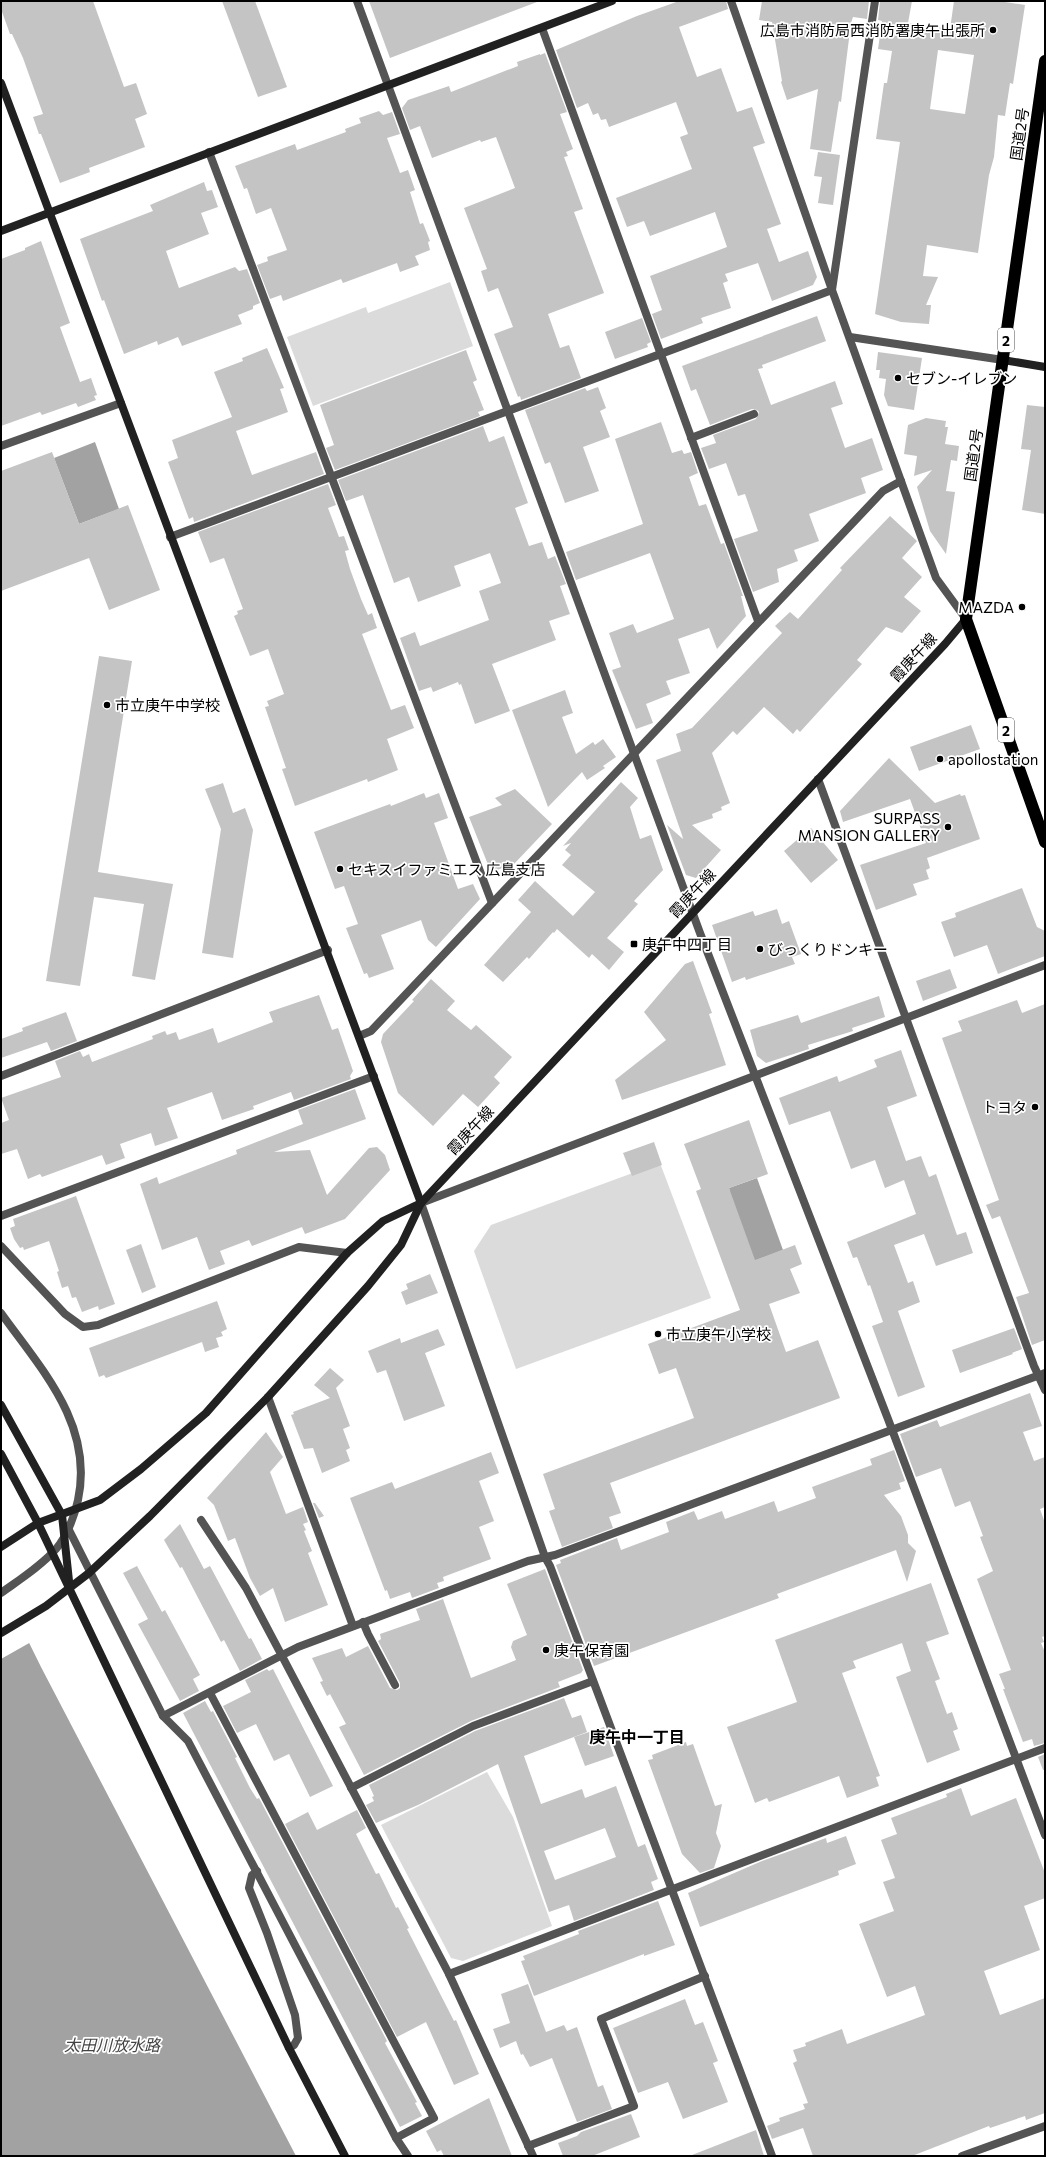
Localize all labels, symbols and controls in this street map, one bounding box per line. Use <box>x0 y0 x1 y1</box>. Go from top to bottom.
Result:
place label: 広島市消防局西消防署庚午出張所 <box>760 21 985 39</box>
marker: 広島市消防局西消防署庚午出張所 <box>988 25 998 35</box>
street label: 国道2号 <box>1006 106 1032 162</box>
road number: 2 <box>998 328 1014 352</box>
place label: セブン-イレブン <box>906 369 1017 387</box>
marker: セブン-イレブン <box>893 373 903 383</box>
street label: 国道2号 <box>960 427 986 483</box>
place label: MAZDA <box>958 598 1014 616</box>
marker: MAZDA <box>1017 602 1027 612</box>
street label: 霞庚午線 <box>886 629 940 685</box>
place label: 市立庚午中学校 <box>115 696 220 714</box>
marker: 市立庚午中学校 <box>102 700 112 710</box>
road number: 2 <box>998 718 1014 742</box>
place label: apollostation <box>948 750 1038 768</box>
marker: apollostation <box>935 754 945 764</box>
place label: SURPASS MANSION GALLERY <box>798 809 940 844</box>
marker: SURPASS MANSION GALLERY <box>943 822 953 832</box>
place label: セキスイファミエス 広島支店 <box>348 860 545 878</box>
marker: セキスイファミエス 広島支店 <box>335 864 345 874</box>
street label: 霞庚午線 <box>665 865 719 921</box>
place label: 庚午中四丁目 <box>642 935 732 953</box>
marker: 庚午中四丁目 <box>629 939 639 949</box>
place label: びっくりドンキー <box>768 940 888 958</box>
marker: びっくりドンキー <box>755 944 765 954</box>
place label: トヨタ <box>982 1098 1027 1116</box>
street label: 霞庚午線 <box>443 1102 497 1158</box>
marker: トヨタ <box>1030 1102 1040 1112</box>
place label: 市立庚午小学校 <box>666 1325 771 1343</box>
marker: 市立庚午小学校 <box>653 1329 663 1339</box>
place label: 庚午保育園 <box>554 1641 629 1659</box>
marker: 庚午保育園 <box>541 1645 551 1655</box>
district label: 庚午中一丁目 <box>589 1727 685 1746</box>
water label: 太田川放水路 <box>64 2035 162 2054</box>

